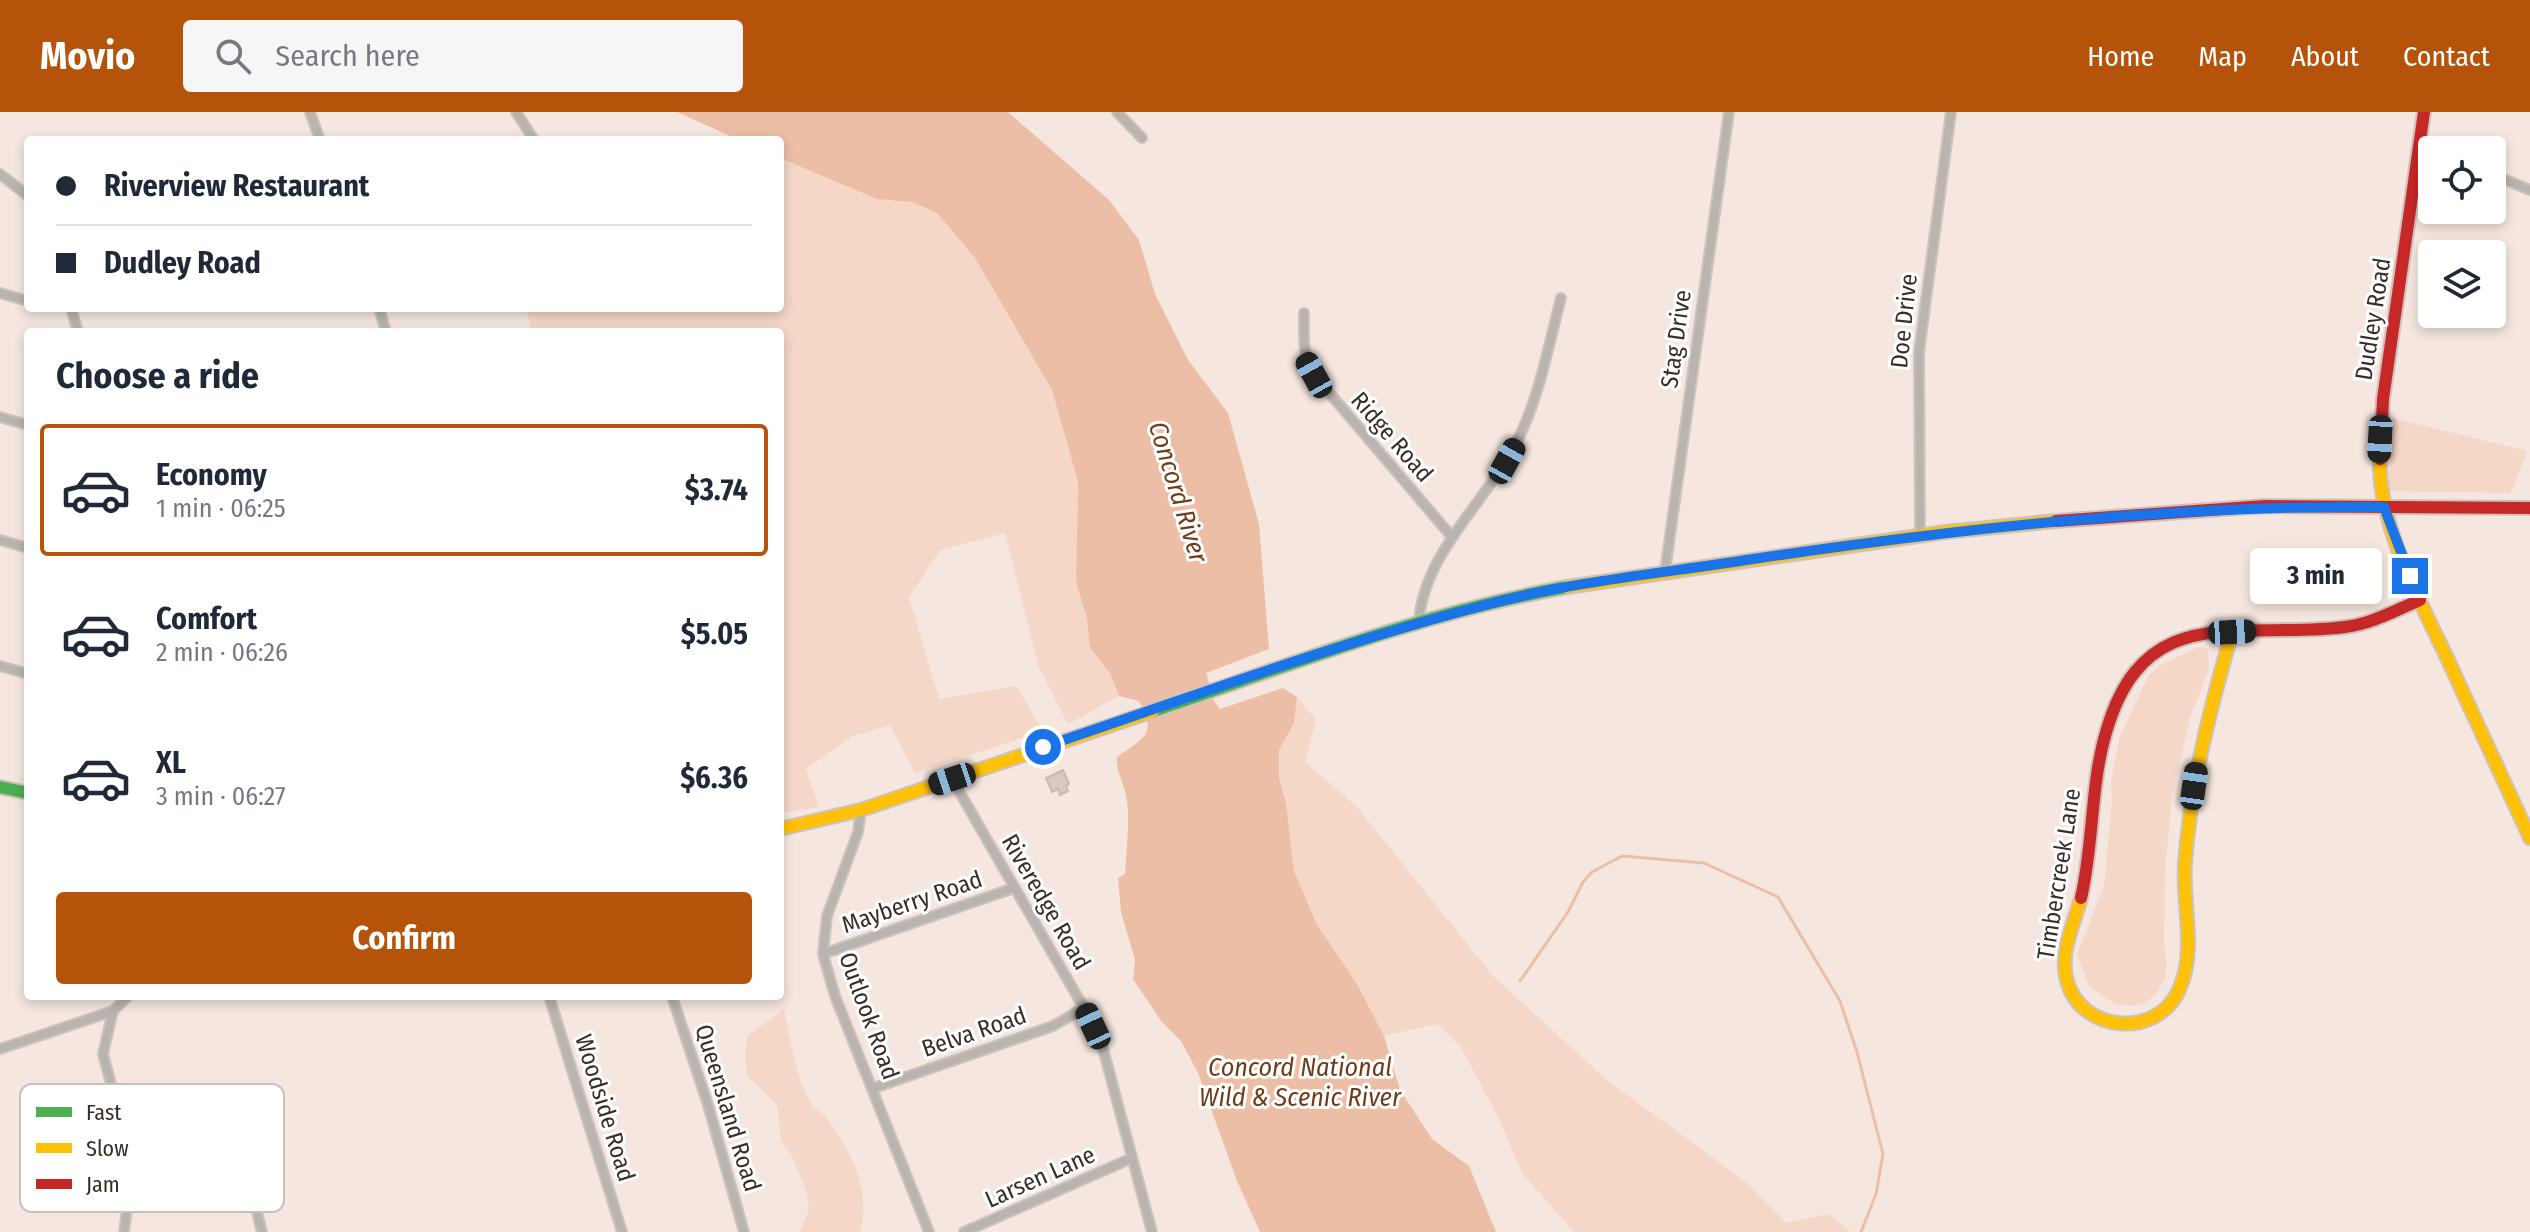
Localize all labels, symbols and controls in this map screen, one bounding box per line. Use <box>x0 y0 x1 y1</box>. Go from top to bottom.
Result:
search box <box>183 20 743 92</box>
text: Movio <box>40 33 135 79</box>
icon: search <box>211 34 255 78</box>
text: Search here <box>275 38 420 74</box>
text: Home <box>2087 40 2154 73</box>
text: Map <box>2198 40 2247 73</box>
text: About <box>2291 40 2359 73</box>
text: Contact <box>2403 40 2490 73</box>
map controls <box>2418 136 2506 328</box>
button: locate <box>2418 136 2506 224</box>
text: Riverview Restaurant <box>104 168 369 204</box>
button: layers <box>2418 240 2506 328</box>
text: Dudley Road <box>104 245 261 281</box>
street label: Dudley Road <box>2350 256 2396 382</box>
street label: Doe Drive <box>1885 272 1923 370</box>
street label: Stag Drive <box>1655 288 1697 390</box>
car <box>1292 348 1336 402</box>
text: Choose a ride <box>56 354 259 398</box>
street label: Ridge Road <box>1345 386 1439 488</box>
car <box>2367 414 2393 464</box>
water label: Concord River <box>1142 418 1214 567</box>
car <box>1485 434 1529 488</box>
icon: car <box>60 454 132 526</box>
text: Economy <box>156 457 267 493</box>
text: $3.74 <box>685 472 748 508</box>
text: 1 min · 06:25 <box>156 493 286 524</box>
callout: 3 min <box>2250 548 2382 604</box>
route end <box>2392 558 2428 594</box>
text: 3 min <box>2287 560 2345 591</box>
icon: car <box>60 598 132 670</box>
text: Comfort <box>156 601 257 637</box>
text: $5.05 <box>681 616 748 652</box>
car <box>2207 619 2257 645</box>
text: 2 min · 06:26 <box>156 637 288 668</box>
route start <box>1025 729 1061 765</box>
icon: car <box>60 742 132 814</box>
text: XL <box>156 745 186 781</box>
text: $6.36 <box>680 760 748 796</box>
car <box>925 760 979 798</box>
car <box>2179 761 2209 811</box>
text: 3 min · 06:27 <box>156 781 286 812</box>
street label: Timbercreek Lane <box>2032 786 2086 962</box>
street label: Riveredge Road <box>996 829 1096 975</box>
street label: Mayberry Road <box>838 865 986 939</box>
button: Confirm <box>56 892 752 984</box>
street label: Outlook Road <box>833 949 905 1083</box>
car <box>1072 999 1114 1053</box>
street label: Belva Road <box>918 1001 1030 1063</box>
street label: Queensland Road <box>689 1021 767 1195</box>
street label: Woodside Road <box>569 1031 641 1185</box>
water label: Concord National Wild & Scenic River <box>1199 1052 1402 1113</box>
legend <box>20 1084 284 1212</box>
text: Fast <box>86 1099 122 1126</box>
text: Slow <box>86 1135 129 1162</box>
street label: Larsen Lane <box>981 1140 1099 1214</box>
text: Jam <box>86 1171 120 1198</box>

